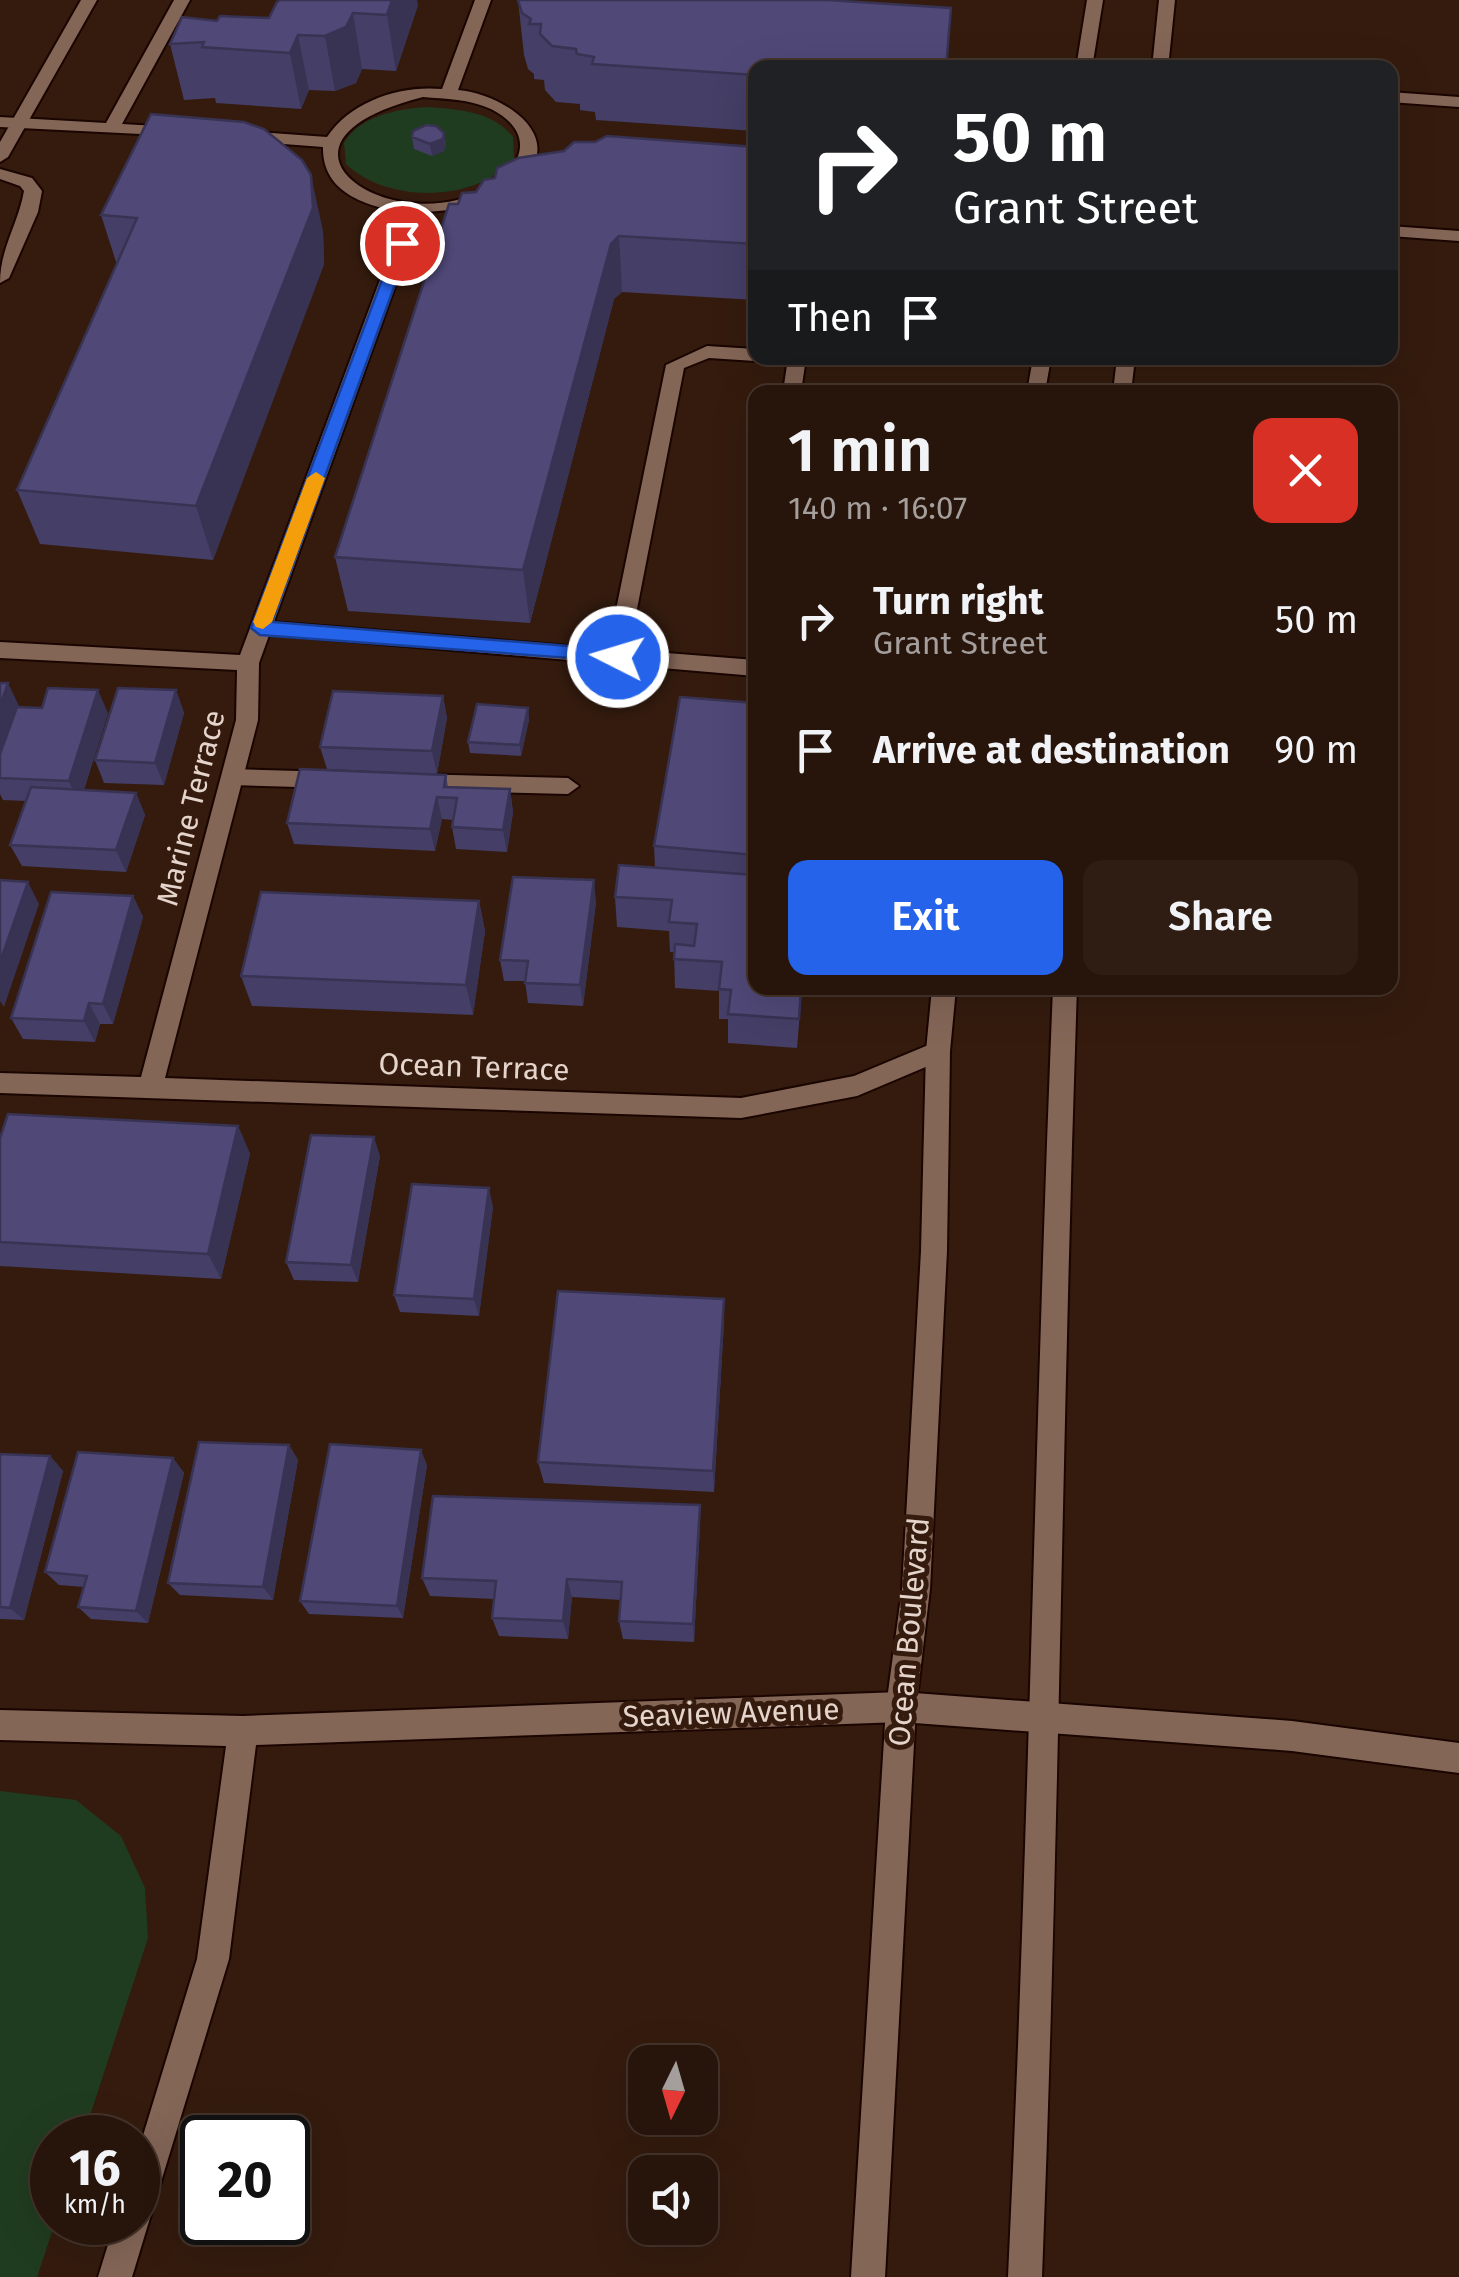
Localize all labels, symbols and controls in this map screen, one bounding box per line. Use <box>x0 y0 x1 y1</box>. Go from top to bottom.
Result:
text: 50 m <box>953 96 1107 180</box>
icon: right <box>788 100 918 230</box>
text: Grant Street <box>953 181 1198 235</box>
pin <box>360 201 445 286</box>
icon: arrive <box>375 216 430 271</box>
icon: arrive <box>893 290 948 345</box>
text: Then <box>788 295 873 341</box>
text: 1 min <box>788 415 933 487</box>
button: close <box>1253 418 1358 523</box>
text: 140 m · 16:07 <box>788 489 967 527</box>
text: Turn right <box>873 578 1043 624</box>
icon: right <box>788 593 843 648</box>
text: 50 m <box>1275 597 1358 643</box>
position arrow <box>566 605 670 709</box>
text: Grant Street <box>873 624 1047 662</box>
street label: Marine Terrace <box>149 706 233 910</box>
icon: arrive <box>788 723 843 778</box>
text: Arrive at destination <box>873 727 1230 773</box>
text: 90 m <box>1274 727 1358 773</box>
button: Exit <box>788 860 1063 975</box>
button: Share <box>1083 860 1358 975</box>
street label: Ocean Terrace <box>378 1046 570 1088</box>
street label: Ocean Boulevard <box>881 1516 937 1748</box>
street label: Seaview Avenue <box>622 1691 840 1735</box>
north arrow <box>628 2045 718 2135</box>
map controls <box>628 2045 718 2245</box>
speed limit sign: 20 <box>180 2115 310 2245</box>
text: 16 <box>69 2138 121 2198</box>
button: sound <box>628 2155 718 2245</box>
text: km/h <box>64 2190 126 2220</box>

